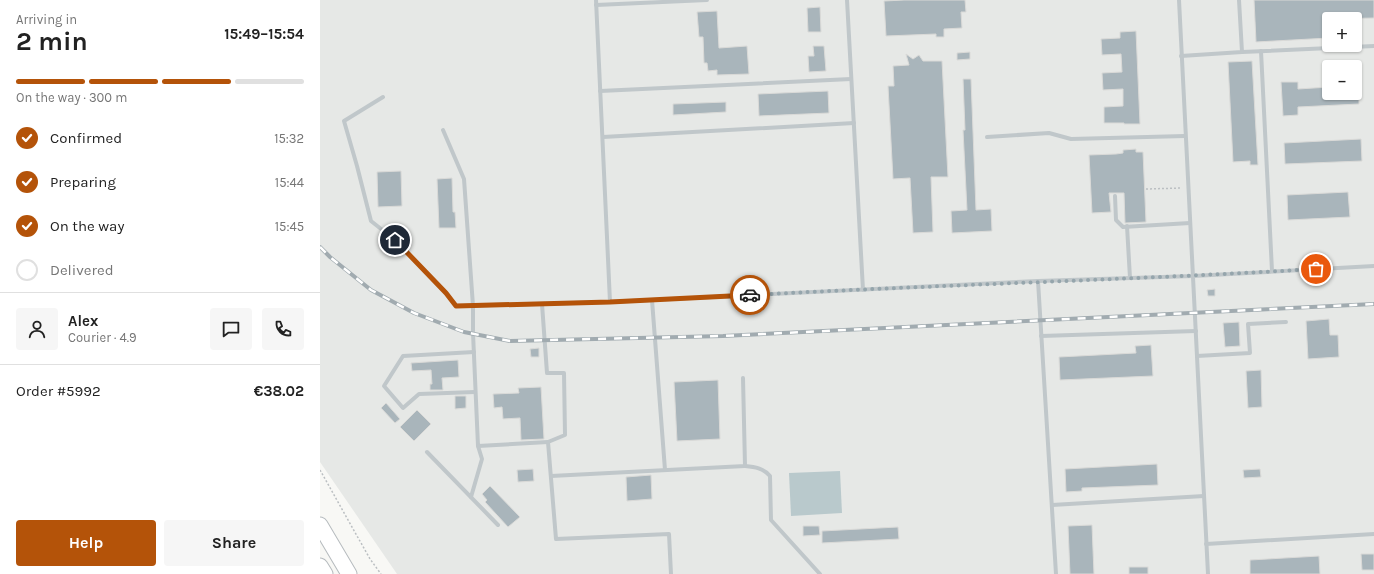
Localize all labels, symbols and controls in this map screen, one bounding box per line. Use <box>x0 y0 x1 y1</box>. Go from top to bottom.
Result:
text: Arriving in <box>16 12 77 27</box>
map controls <box>1322 12 1362 100</box>
button: + <box>1322 12 1362 52</box>
text: 15:49–15:54 <box>224 25 304 43</box>
text: 2 min <box>16 26 88 57</box>
button: − <box>1322 60 1362 100</box>
text: On the way · 300 m <box>16 90 127 105</box>
icon: check <box>16 127 38 149</box>
text: Confirmed <box>50 129 122 147</box>
text: 15:32 <box>274 131 304 146</box>
icon: check <box>16 171 38 193</box>
text: Preparing <box>50 173 116 191</box>
text: 15:44 <box>275 175 304 190</box>
icon: check <box>16 215 38 237</box>
text: On the way <box>50 217 124 235</box>
text: 15:45 <box>275 219 304 234</box>
pin <box>378 223 412 257</box>
icon: home <box>384 229 406 251</box>
pin <box>1299 252 1333 286</box>
icon: bag <box>1305 258 1327 280</box>
text: Delivered <box>50 261 114 279</box>
courier <box>730 275 770 315</box>
icon: car <box>739 284 761 306</box>
button: person <box>16 308 58 350</box>
button: chat <box>210 308 252 350</box>
button: phone <box>262 308 304 350</box>
text: Alex <box>68 312 98 330</box>
text: Courier · 4.9 <box>68 330 137 345</box>
text: Order #5992 <box>16 382 101 400</box>
text: €38.02 <box>254 382 304 400</box>
button: Help <box>16 520 156 566</box>
button: Share <box>164 520 304 566</box>

